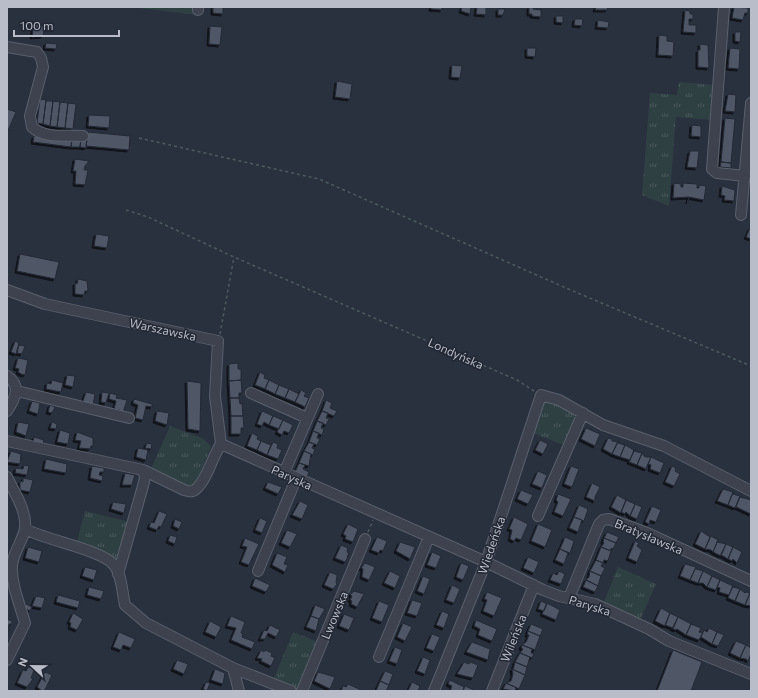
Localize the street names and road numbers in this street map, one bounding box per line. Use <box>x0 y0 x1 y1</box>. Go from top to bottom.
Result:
street label: Warszawska <box>128 315 198 343</box>
street label: Londyńska <box>426 335 486 371</box>
street label: Paryska <box>270 462 314 492</box>
street label: Wiedeńska <box>475 514 507 576</box>
street label: Bratysławska <box>613 515 685 557</box>
street label: Lwowska <box>318 589 350 641</box>
street label: Paryska <box>567 592 613 618</box>
street label: Wileńska <box>497 612 529 664</box>

